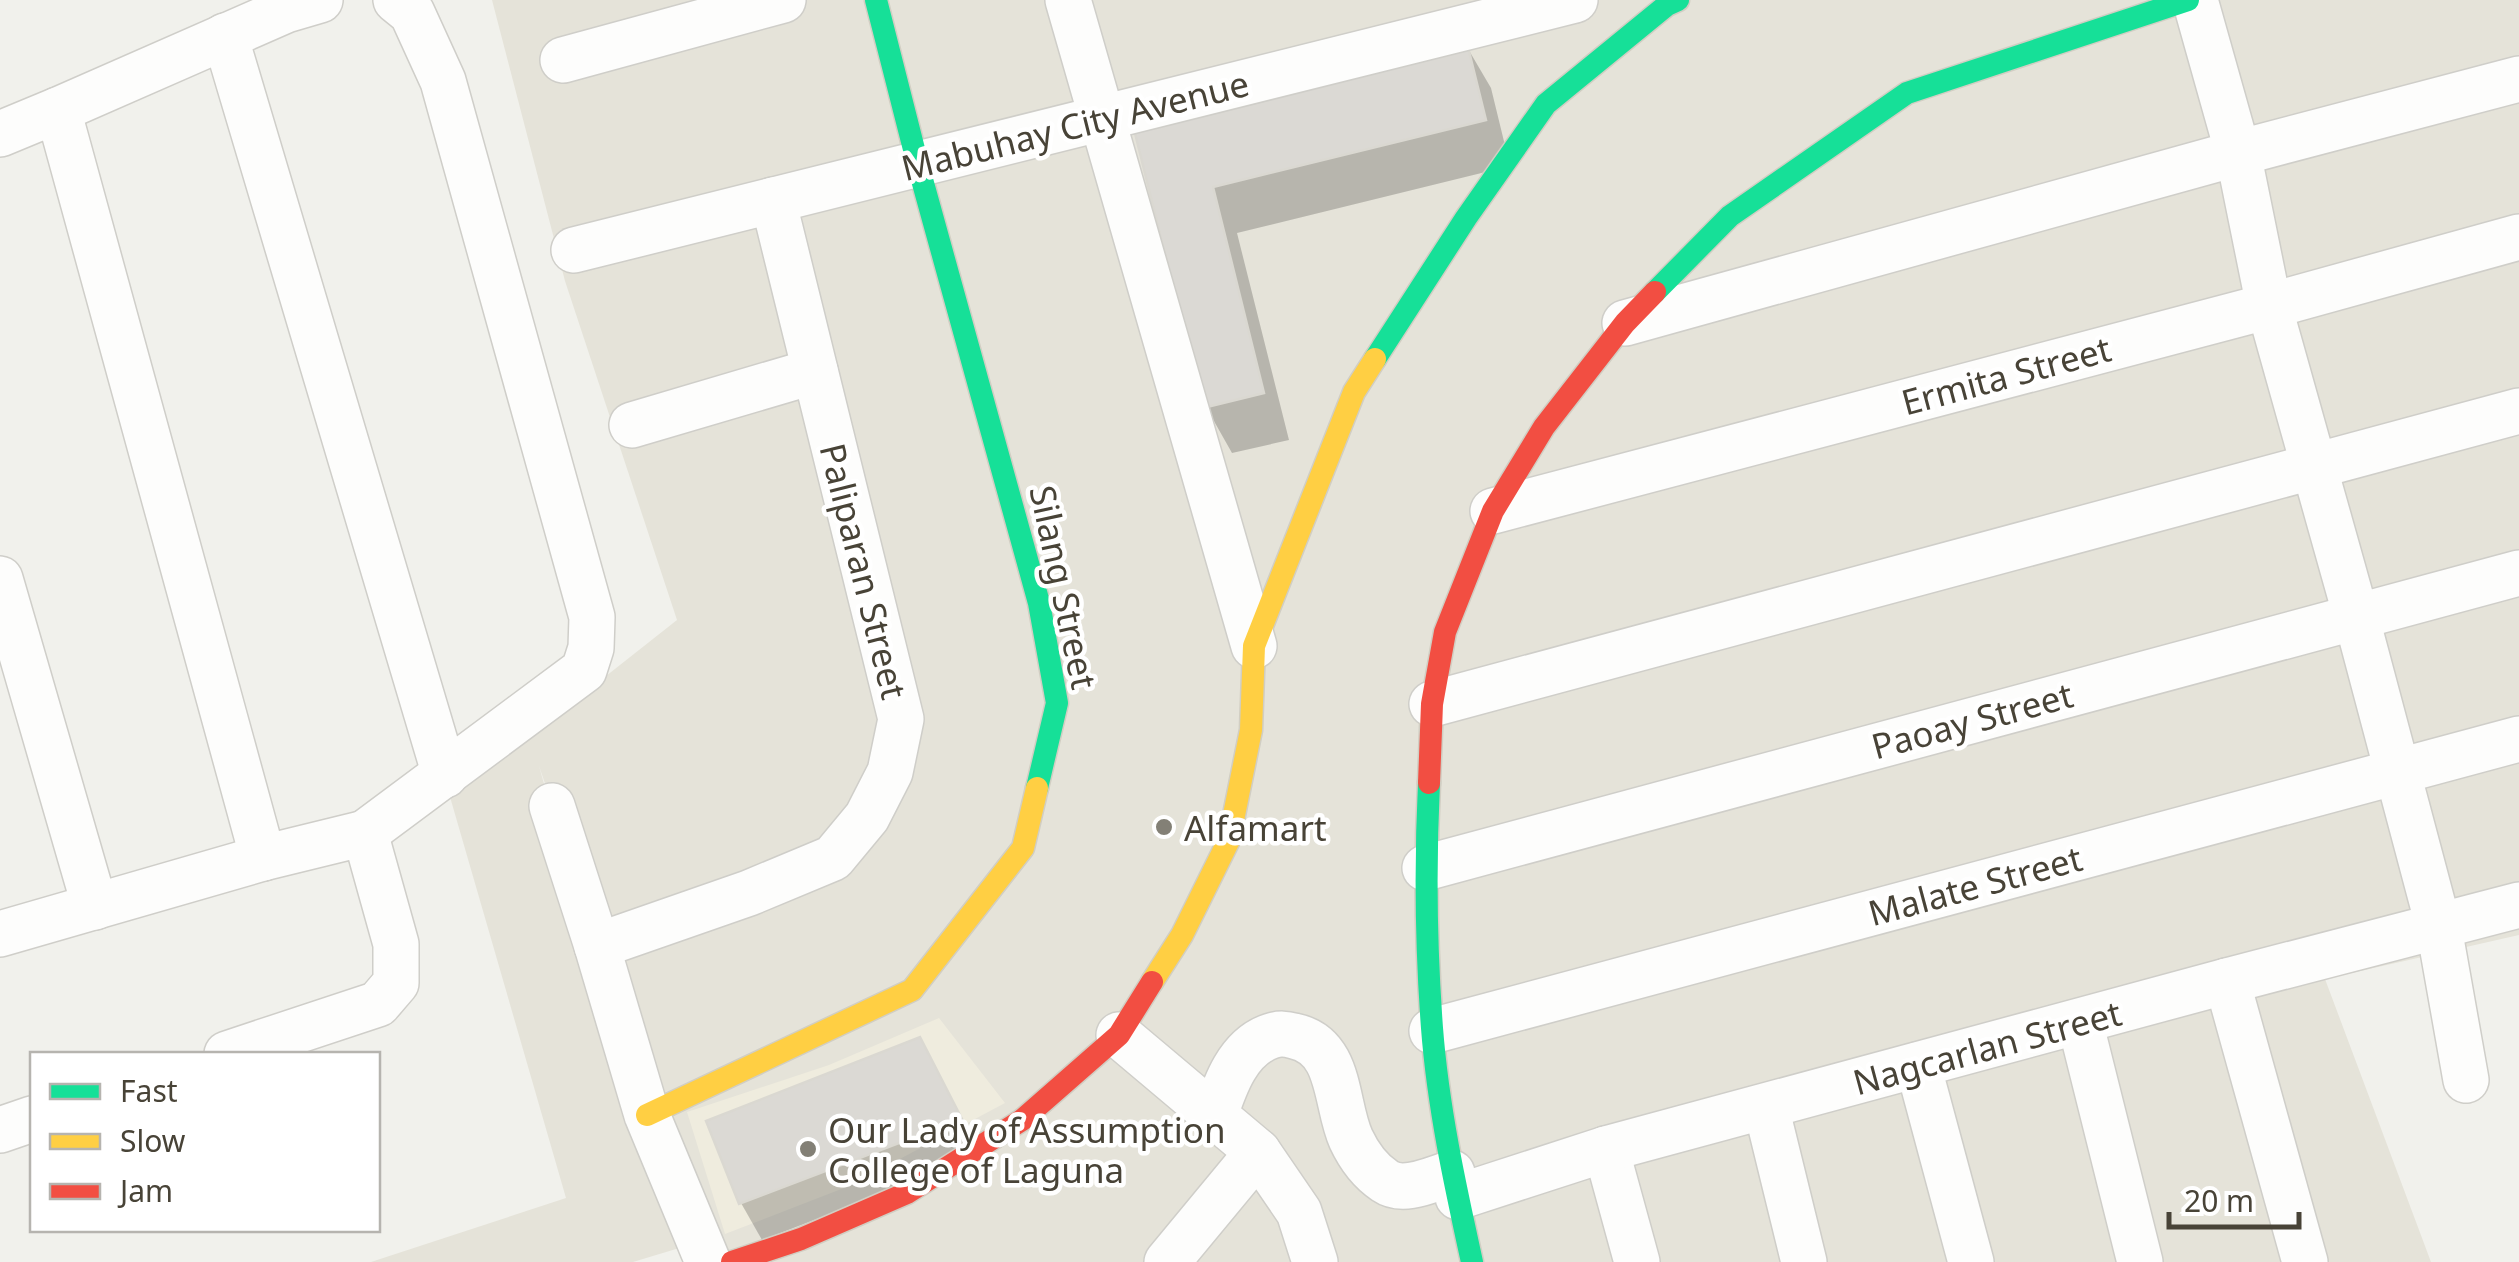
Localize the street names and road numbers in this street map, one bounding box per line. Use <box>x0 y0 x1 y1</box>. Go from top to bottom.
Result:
street label: Mabuhay City Avenue <box>896 59 1254 191</box>
street label: Ermita Street <box>1896 325 2116 425</box>
street label: Paliparan Street <box>810 438 918 704</box>
street label: Silang Street <box>1020 481 1108 693</box>
street label: Paoay Street <box>1866 671 2078 769</box>
street label: Malate Street <box>1863 834 2087 936</box>
street label: Nagcarlan Street <box>1848 989 2126 1105</box>

